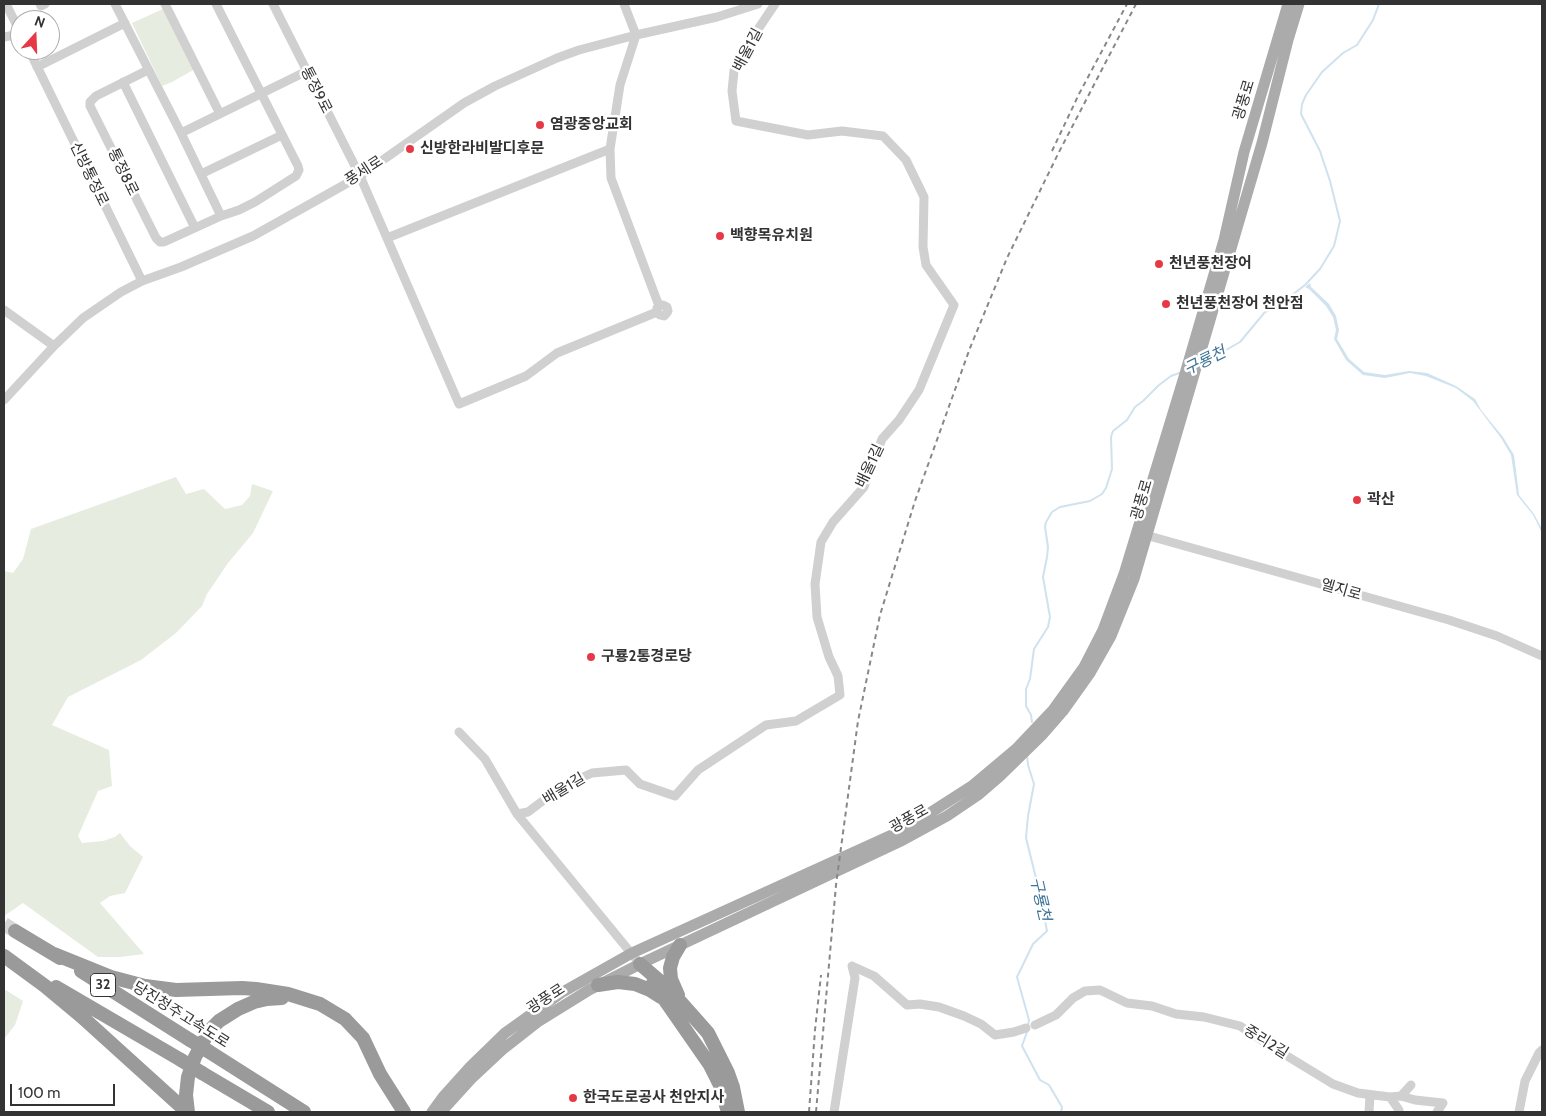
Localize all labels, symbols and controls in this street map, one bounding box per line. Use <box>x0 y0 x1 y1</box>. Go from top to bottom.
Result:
north arrow <box>10 10 60 60</box>
text: N <box>32 12 48 32</box>
street label: 배울1길 <box>729 25 767 75</box>
street label: 통정9로 <box>297 64 335 116</box>
street label: 광풍로 <box>1229 78 1259 122</box>
place label: 염광중앙교회 <box>550 116 633 134</box>
marker: 염광중앙교회 <box>534 119 546 131</box>
street label: 신방통정로 <box>66 139 112 209</box>
place label: 신방한라비발디후문 <box>420 140 544 158</box>
marker: 신방한라비발디후문 <box>404 143 416 155</box>
street label: 통정8로 <box>104 145 142 199</box>
street label: 풍세로 <box>342 152 386 190</box>
place label: 백향목유치원 <box>730 227 813 245</box>
marker: 백향목유치원 <box>714 230 726 242</box>
place label: 천년풍천장어 <box>1169 255 1252 273</box>
marker: 천년풍천장어 <box>1153 258 1165 270</box>
place label: 천년풍천장어 천안점 <box>1176 295 1304 313</box>
marker: 천년풍천장어 천안점 <box>1160 298 1172 310</box>
water label: 구룡천 <box>1181 343 1229 379</box>
street label: 배울1길 <box>852 441 888 491</box>
street label: 광풍로 <box>1128 478 1156 522</box>
place label: 곽산 <box>1367 491 1395 509</box>
marker: 곽산 <box>1351 494 1363 506</box>
street label: 엘지로 <box>1319 576 1363 604</box>
place label: 구룡2통경로당 <box>601 648 692 666</box>
marker: 구룡2통경로당 <box>585 651 597 663</box>
street label: 배울1길 <box>540 769 588 809</box>
street label: 광풍로 <box>887 801 931 837</box>
water label: 구룡천 <box>1026 875 1054 923</box>
road number: 32 <box>90 974 116 996</box>
street label: 당진청주고속도로 <box>129 978 233 1052</box>
street label: 광풍로 <box>524 980 568 1018</box>
street label: 중리2길 <box>1240 1021 1292 1063</box>
scale bar <box>12 1074 118 1106</box>
text: 100 m <box>18 1084 60 1102</box>
place label: 한국도로공사 천안지사 <box>583 1089 724 1107</box>
marker: 한국도로공사 천안지사 <box>567 1092 579 1104</box>

